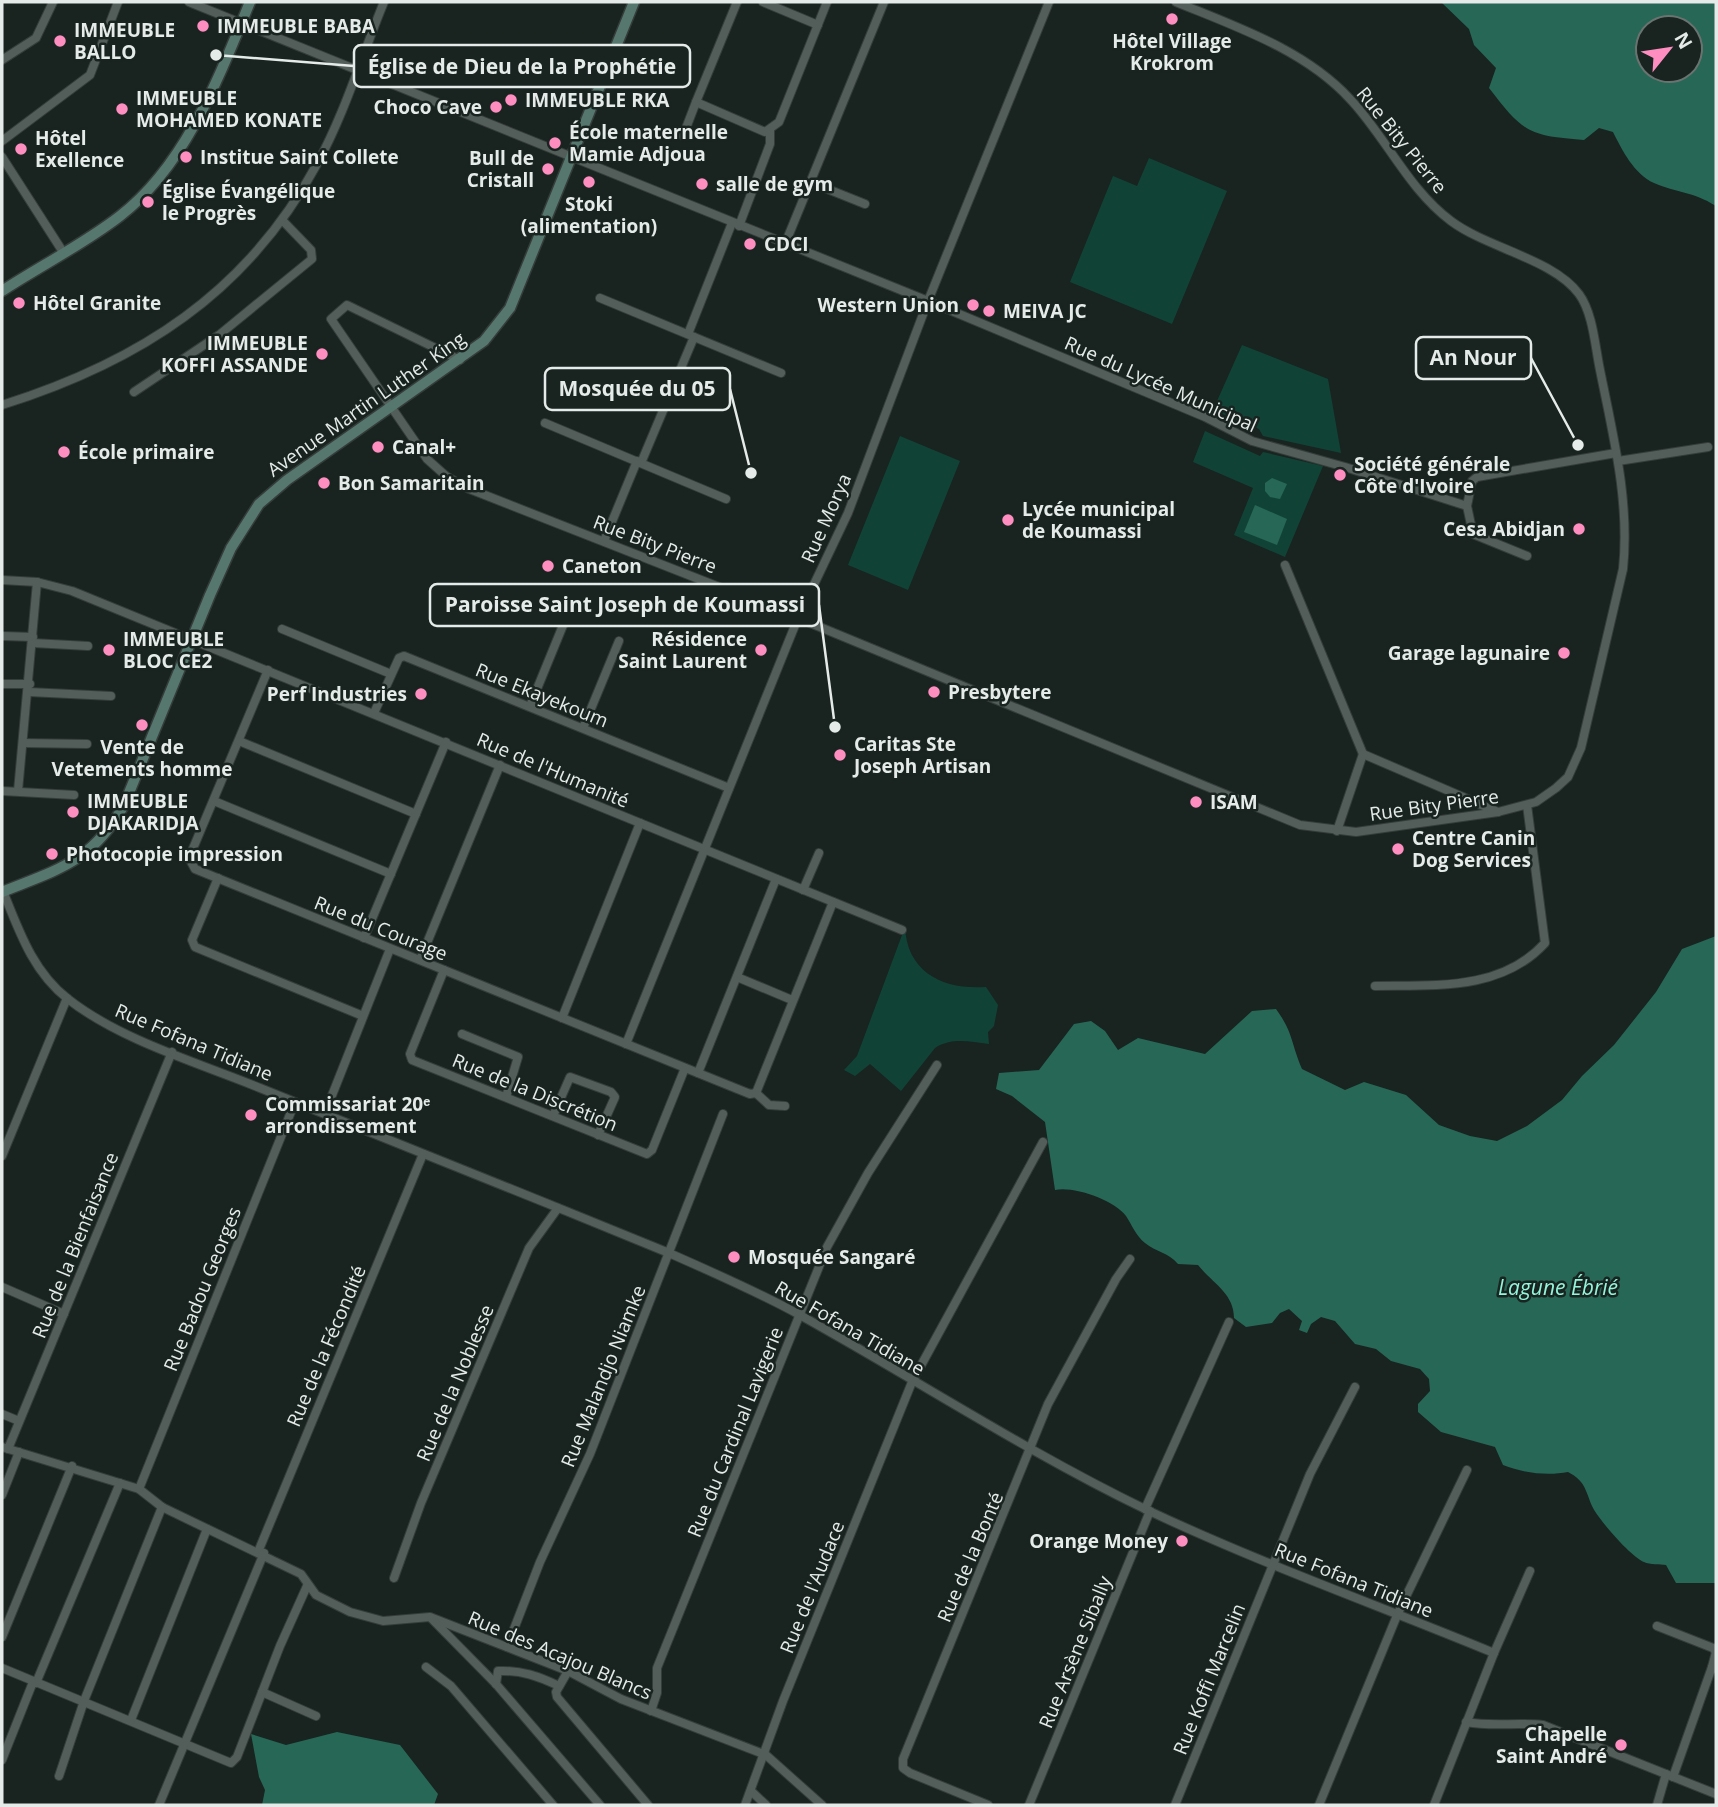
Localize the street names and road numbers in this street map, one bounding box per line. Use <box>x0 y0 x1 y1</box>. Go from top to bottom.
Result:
street label: Rue Bity Pierre <box>1351 81 1453 199</box>
street label: Avenue Martin Luther King <box>262 326 470 482</box>
street label: Rue du Lycée Municipal <box>1061 330 1261 438</box>
street label: Rue Morya <box>795 469 857 567</box>
street label: Rue Bity Pierre <box>589 509 721 579</box>
street label: Rue Ekayekoum <box>472 657 612 733</box>
street label: Rue de l'Humanité <box>473 726 633 814</box>
street label: Rue Bity Pierre <box>1368 783 1500 827</box>
street label: Rue du Courage <box>311 889 451 967</box>
street label: Rue Fofana Tidiane <box>111 997 277 1087</box>
street label: Rue de la Discrétion <box>448 1047 622 1137</box>
street label: Rue de la Bienfaisance <box>26 1148 124 1342</box>
street label: Rue Badou Georges <box>157 1203 247 1375</box>
street label: Rue de la Fécondité <box>280 1261 372 1431</box>
street label: Rue Fofana Tidiane <box>770 1275 930 1381</box>
street label: Rue Malandjo Niamke <box>555 1281 651 1471</box>
street label: Rue de la Noblesse <box>410 1301 500 1465</box>
street label: Rue du Cardinal Lavigerie <box>681 1323 789 1541</box>
street label: Rue de la Bonté <box>931 1488 1009 1626</box>
street label: Rue de l'Audace <box>774 1517 850 1657</box>
street label: Rue Fofana Tidiane <box>1271 1536 1437 1624</box>
street label: Rue Arsène Sibally <box>1033 1571 1118 1732</box>
street label: Rue Koffi Marcelin <box>1167 1599 1251 1759</box>
street label: Rue des Acajou Blancs <box>464 1605 656 1705</box>

